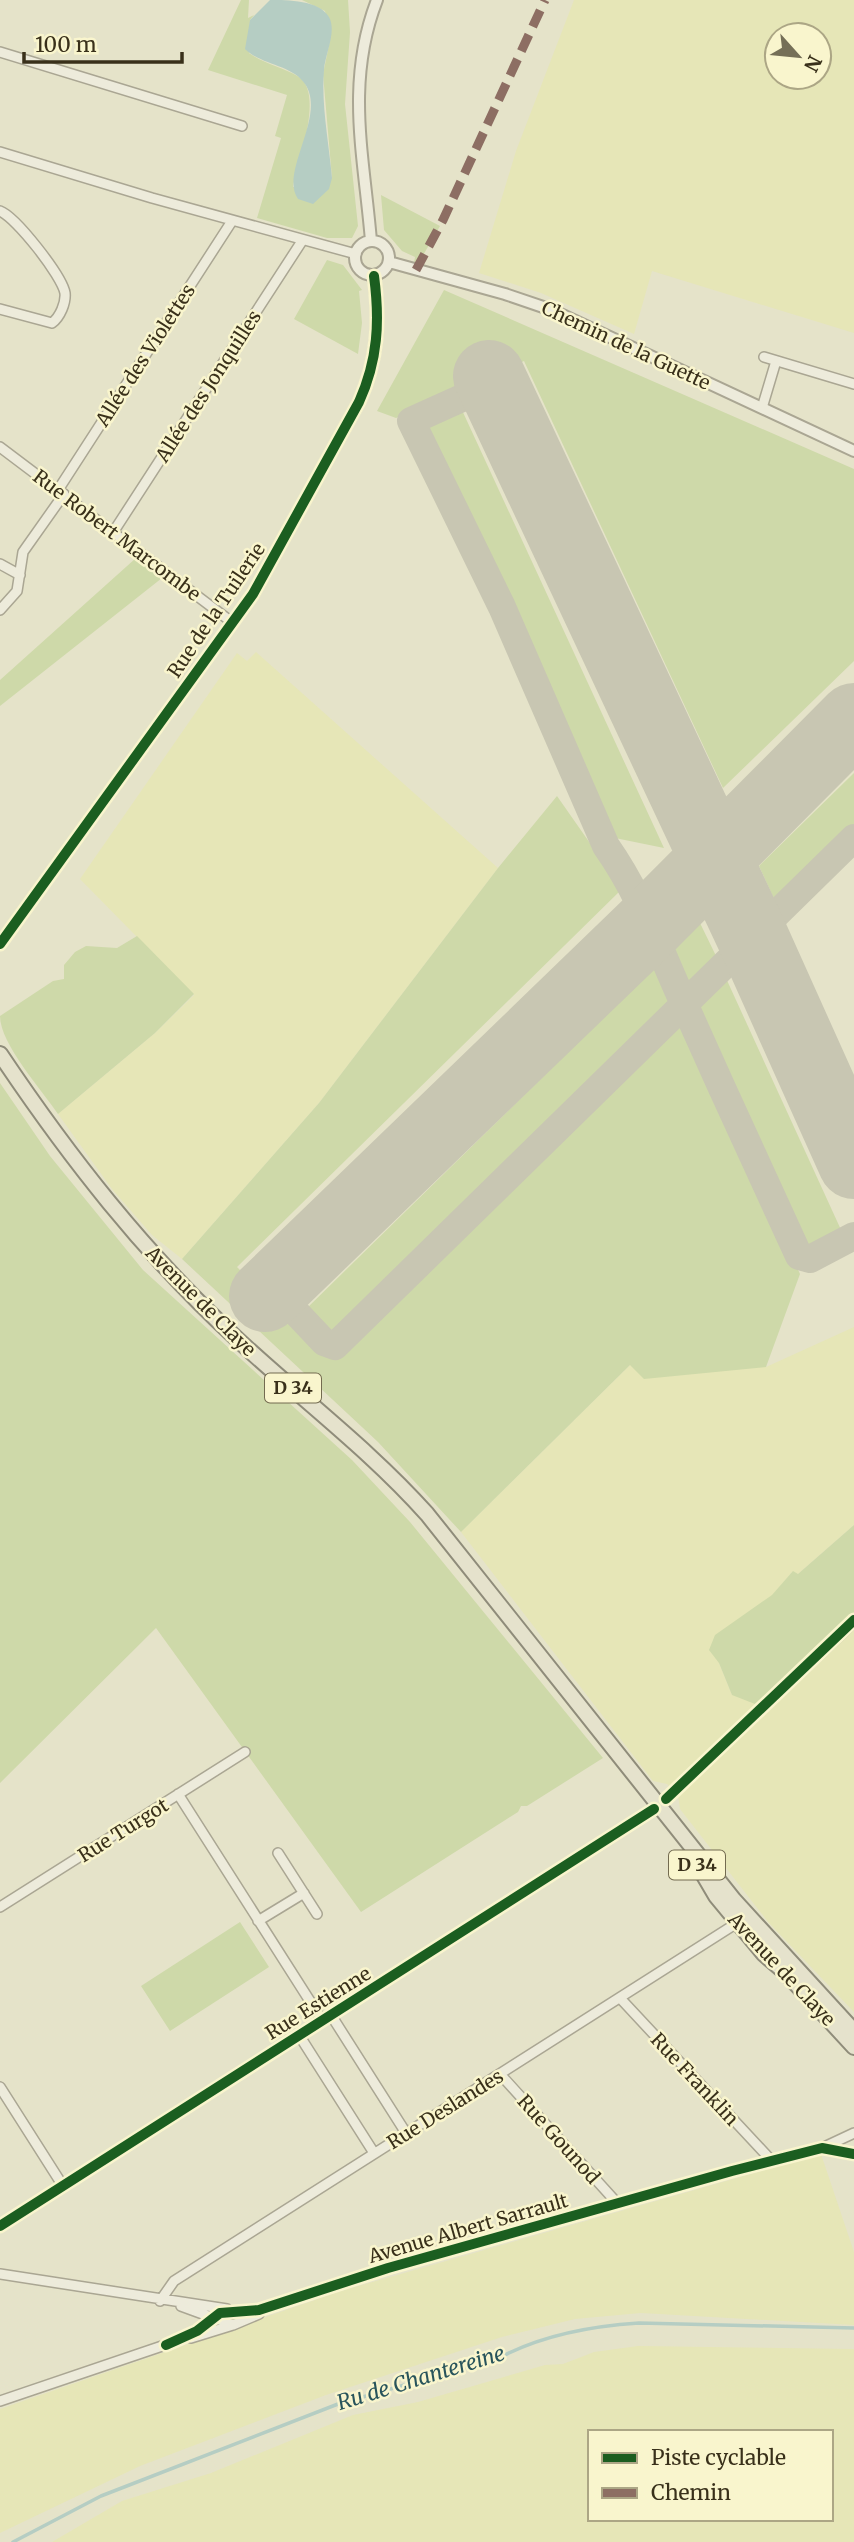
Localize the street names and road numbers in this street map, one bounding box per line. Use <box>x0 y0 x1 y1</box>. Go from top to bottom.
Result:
street label: Allée des Violettes <box>89 279 200 432</box>
street label: Chemin de la Guette <box>538 295 714 395</box>
street label: Allée des Jonquilles <box>149 306 266 467</box>
street label: Rue Robert Marcombe <box>28 464 206 606</box>
street label: Rue de la Tuilerie <box>162 538 270 682</box>
street label: Avenue de Claye <box>140 1240 261 1361</box>
road number: D 34 <box>265 1373 321 1402</box>
street label: Rue Turgot <box>73 1792 173 1867</box>
road number: D 34 <box>669 1851 725 1880</box>
street label: Avenue de Claye <box>723 1907 841 2031</box>
street label: Rue Estienne <box>261 1961 375 2045</box>
street label: Rue Franklin <box>646 2028 744 2131</box>
street label: Rue Deslandes <box>382 2064 508 2154</box>
street label: Rue Gounod <box>513 2089 605 2189</box>
street label: Avenue Albert Sarrault <box>364 2188 571 2268</box>

